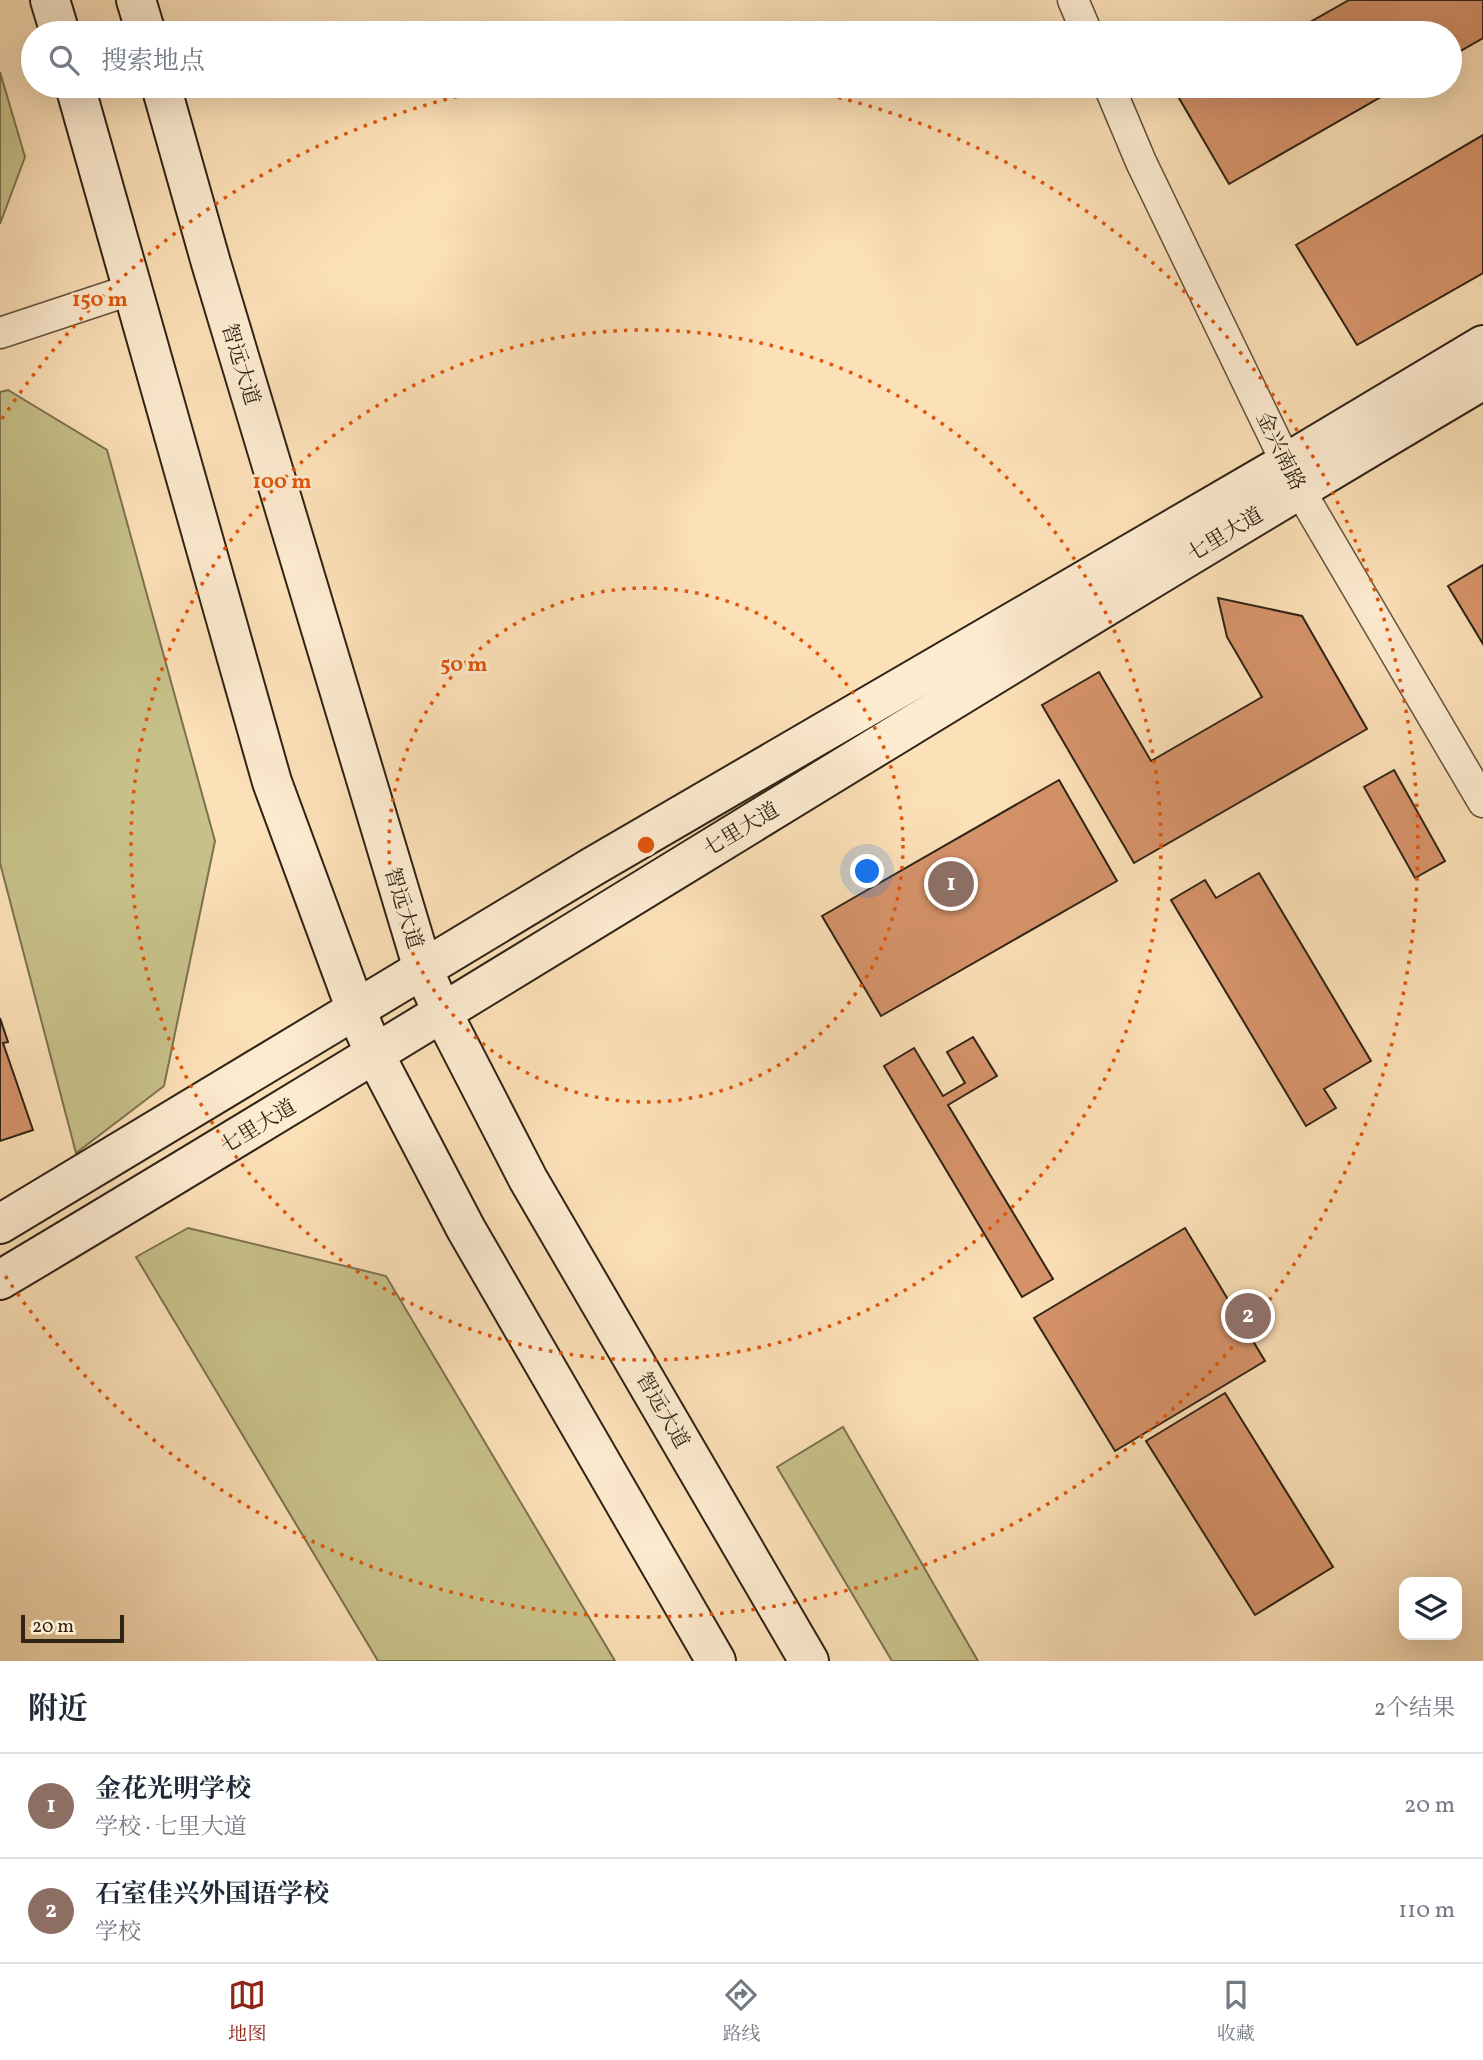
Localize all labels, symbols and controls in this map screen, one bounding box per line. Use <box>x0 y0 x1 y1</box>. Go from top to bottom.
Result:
search box <box>21 21 1462 98</box>
icon: search <box>45 41 83 79</box>
text: 搜索地点 <box>101 44 205 80</box>
text: 150 m <box>72 286 128 315</box>
street label: 智远大道 <box>213 320 266 409</box>
street label: 金兴南路 <box>1248 408 1311 496</box>
text: 100 m <box>252 468 312 497</box>
street label: 七里大道 <box>1182 501 1269 569</box>
text: 50 m <box>440 651 488 680</box>
street label: 七里大道 <box>698 796 785 864</box>
centre of rings <box>634 833 658 857</box>
your location <box>850 854 884 888</box>
pin: 1 <box>928 858 974 910</box>
street label: 智远大道 <box>376 864 429 953</box>
street label: 七里大道 <box>215 1093 302 1161</box>
pin: 2 <box>1225 1290 1271 1342</box>
street label: 智远大道 <box>628 1367 695 1454</box>
map controls <box>1399 1577 1462 1640</box>
button: layers <box>1399 1577 1462 1640</box>
scale bar <box>21 1612 124 1644</box>
text: 20 m <box>32 1614 74 1640</box>
text: 附近 <box>28 1689 88 1731</box>
text: 2个结果 <box>1374 1693 1455 1725</box>
text: 金花光明学校 <box>95 1772 251 1808</box>
text: 1 <box>46 1790 56 1822</box>
text: 20 m <box>1404 1790 1455 1822</box>
text: 学校 · 七里大道 <box>95 1812 247 1844</box>
text: 石室佳兴外国语学校 <box>95 1877 329 1913</box>
text: 2 <box>45 1895 57 1927</box>
text: 110 m <box>1398 1895 1455 1927</box>
text: 学校 <box>95 1917 141 1949</box>
tab: 地图 <box>228 1976 266 2048</box>
tab: 路线 <box>722 1976 761 2048</box>
tab: 收藏 <box>1217 1976 1255 2048</box>

